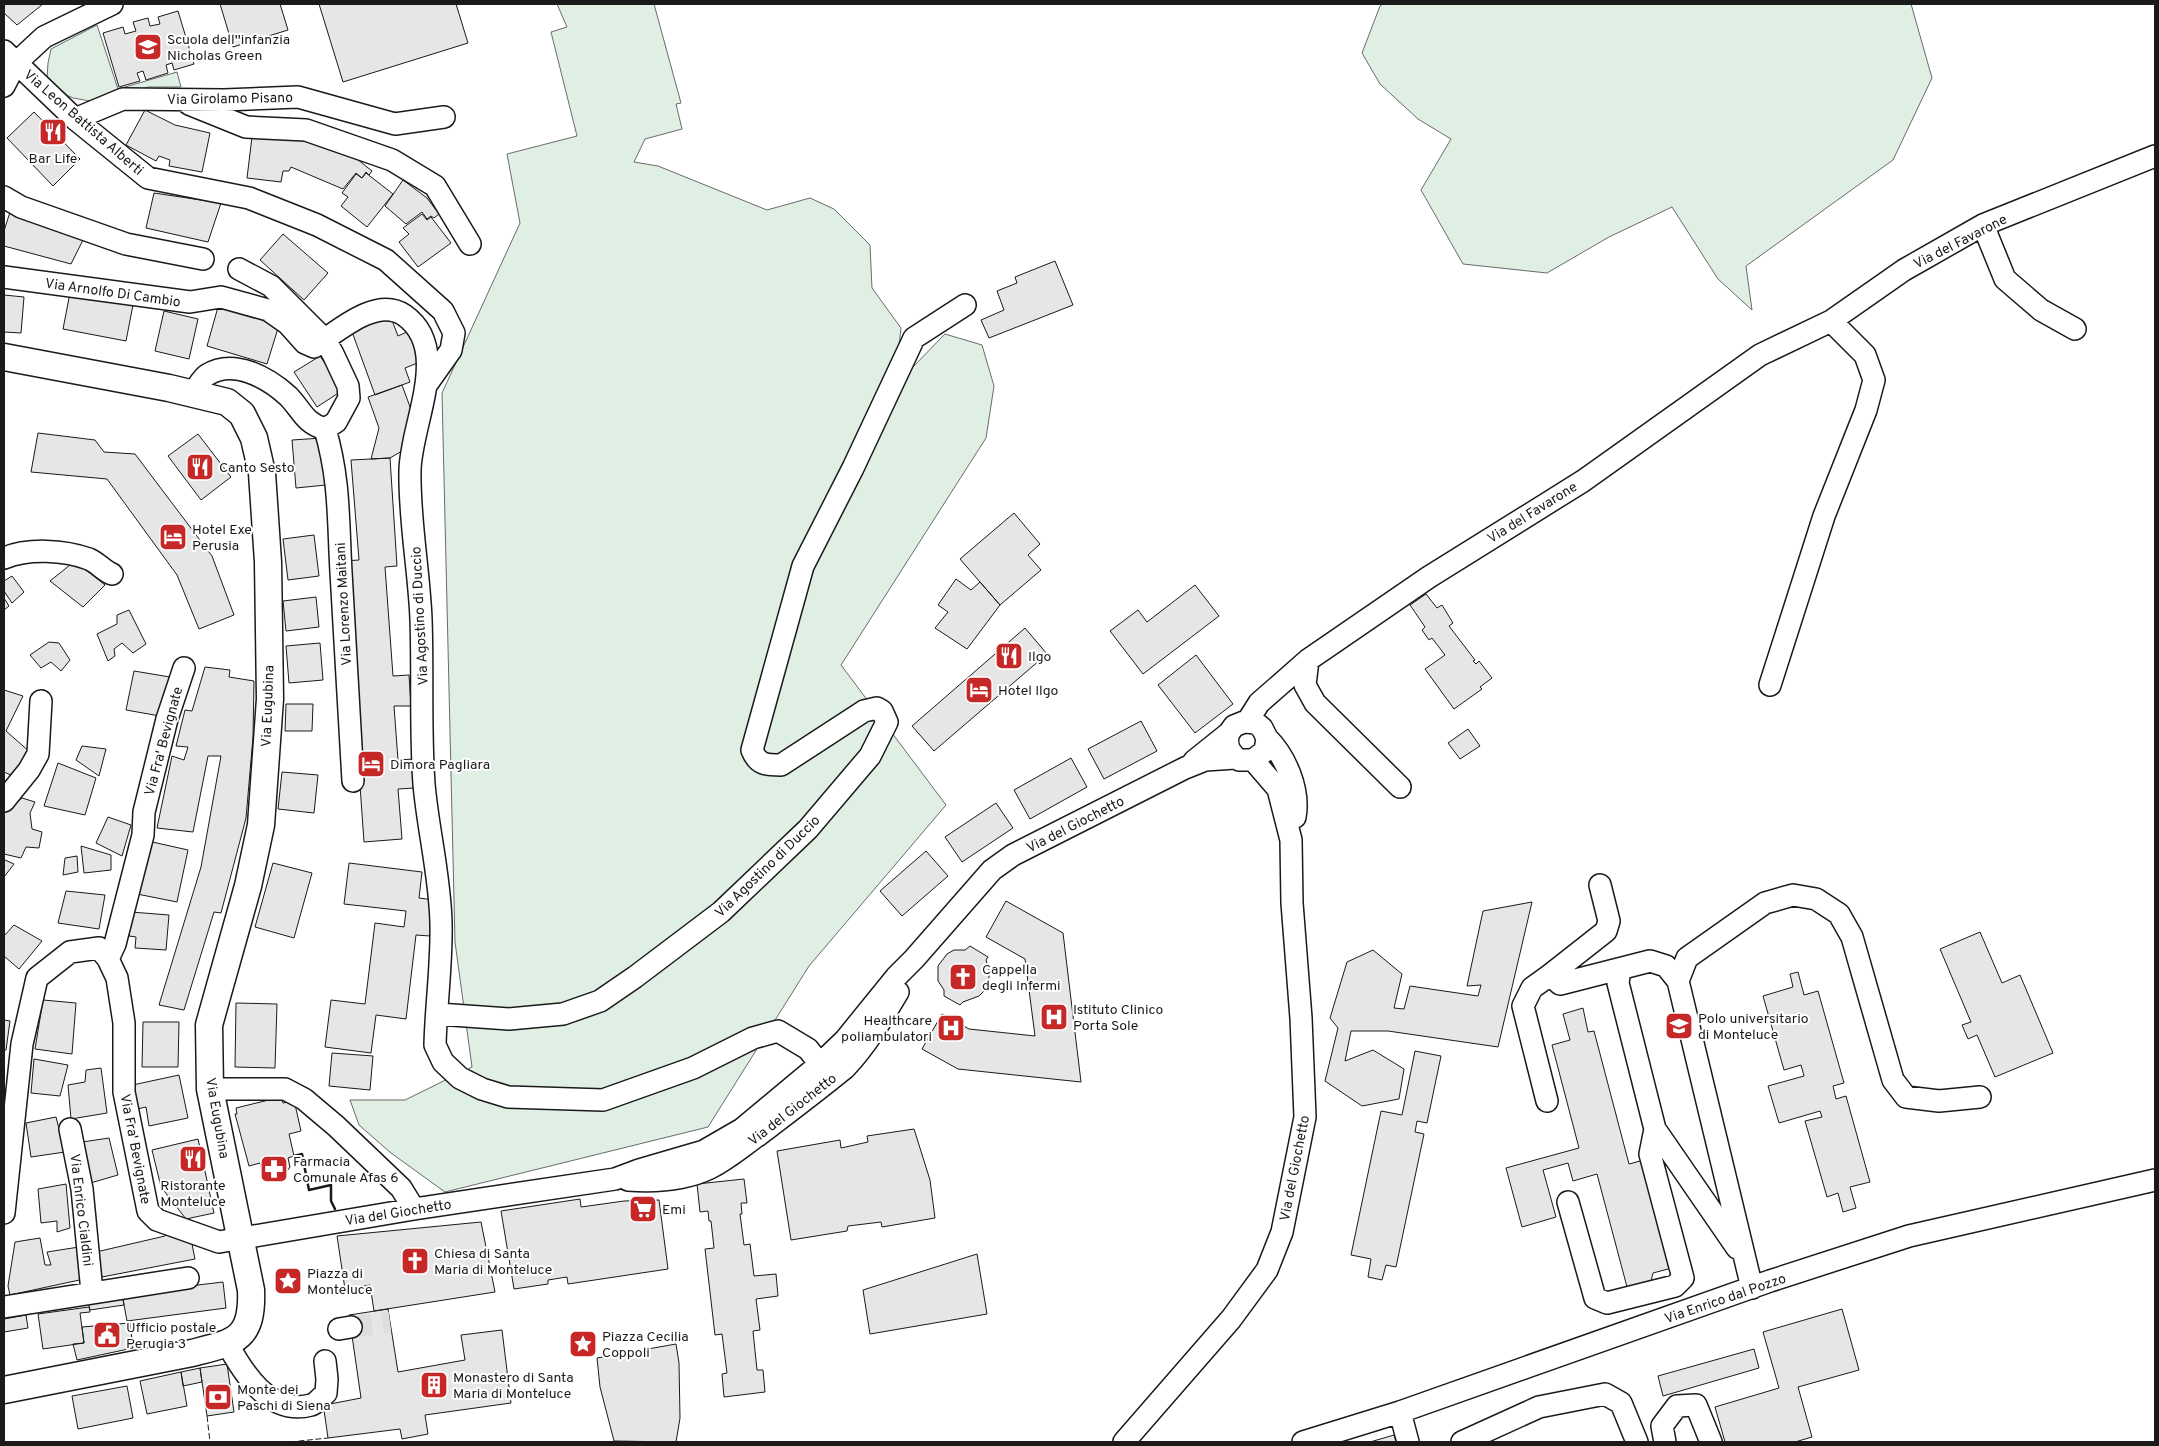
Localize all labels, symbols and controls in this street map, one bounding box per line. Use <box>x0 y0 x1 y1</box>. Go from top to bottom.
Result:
school or university icon: Scuola dell''infanzia Nicholas Green <box>133 32 163 62</box>
place label: Scuola dell''infanzia Nicholas Green <box>167 32 290 65</box>
street label: Via Leon Battista Alberti <box>20 67 146 180</box>
street label: Via Girolamo Pisano <box>167 90 293 109</box>
restaurant icon: Bar Life <box>38 117 68 147</box>
place label: Bar Life <box>29 151 77 168</box>
street label: Via del Favarone <box>1911 211 2010 273</box>
street label: Via Arnolfo Di Cambio <box>44 276 182 311</box>
restaurant icon: Canto Sesto <box>185 452 215 482</box>
place label: Canto Sesto <box>219 460 295 477</box>
street label: Via del Favarone <box>1485 479 1581 548</box>
hotel icon: Hotel Exe Perusia <box>158 522 188 552</box>
place label: Hotel Exe Perusia <box>192 522 252 555</box>
street label: Via Lorenzo Maitani <box>333 542 356 666</box>
street label: Via Agostino di Duccio <box>408 546 433 686</box>
restaurant icon: Ilgo <box>994 641 1024 671</box>
place label: Ilgo <box>1028 649 1051 666</box>
street label: Via Eugubina <box>259 665 278 747</box>
hotel icon: Hotel Ilgo <box>964 675 994 705</box>
place label: Hotel Ilgo <box>998 683 1059 700</box>
street label: Via Fra' Bevignate <box>142 685 187 798</box>
hotel icon: Dimora Pagliara <box>356 749 386 779</box>
place label: Dimora Pagliara <box>390 757 490 774</box>
street label: Via del Giochetto <box>1024 793 1128 857</box>
street label: Via Agostino di Duccio <box>712 812 824 922</box>
church icon: Cappella degli Infermi <box>948 962 978 992</box>
place label: Cappella degli Infermi <box>982 962 1061 995</box>
hospital icon: Istituto Clinico Porta Sole <box>1039 1002 1069 1032</box>
place label: Istituto Clinico Porta Sole <box>1073 1002 1164 1035</box>
school or university icon: Polo universitario di Monteluce <box>1664 1011 1694 1041</box>
place label: Polo universitario di Monteluce <box>1698 1011 1809 1044</box>
place label: Healthcare poliambulatori <box>841 1013 932 1046</box>
hospital icon: Healthcare poliambulatori <box>936 1013 966 1043</box>
street label: Via del Giochetto <box>745 1070 841 1150</box>
street label: Via Eugubina <box>201 1076 232 1160</box>
street label: Via Fra' Bevignate <box>115 1093 154 1206</box>
street label: Via del Giochetto <box>1277 1114 1314 1223</box>
restaurant icon: Ristorante Monteluce <box>178 1144 208 1174</box>
street label: Via Enrico Cialdini <box>65 1153 96 1267</box>
pharmacy icon: Farmacia Comunale Afas 6 <box>259 1154 289 1184</box>
place label: Farmacia Comunale Afas 6 <box>293 1154 399 1187</box>
place label: Ristorante Monteluce <box>160 1178 226 1211</box>
supermarket icon: Emi <box>628 1194 658 1224</box>
street label: Via del Giochetto <box>344 1197 453 1230</box>
place label: Emi <box>662 1202 686 1219</box>
church icon: Chiesa di Santa Maria di Monteluce <box>400 1246 430 1276</box>
place label: Chiesa di Santa Maria di Monteluce <box>434 1246 552 1279</box>
place icon: Piazza di Monteluce <box>273 1266 303 1296</box>
place label: Piazza di Monteluce <box>307 1266 373 1299</box>
street label: Via Enrico dal Pozzo <box>1662 1271 1789 1328</box>
public building icon: Ufficio postale Perugia 3 <box>92 1320 122 1350</box>
place label: Ufficio postale Perugia 3 <box>126 1320 216 1353</box>
place icon: Piazza Cecilia Coppoli <box>568 1329 598 1359</box>
place label: Piazza Cecilia Coppoli <box>602 1329 689 1362</box>
building icon: Monastero di Santa Maria di Monteluce <box>419 1370 449 1400</box>
place label: Monastero di Santa Maria di Monteluce <box>453 1370 574 1403</box>
bank icon: Monte dei Paschi di Siena <box>203 1382 233 1412</box>
place label: Monte dei Paschi di Siena <box>237 1382 331 1415</box>

